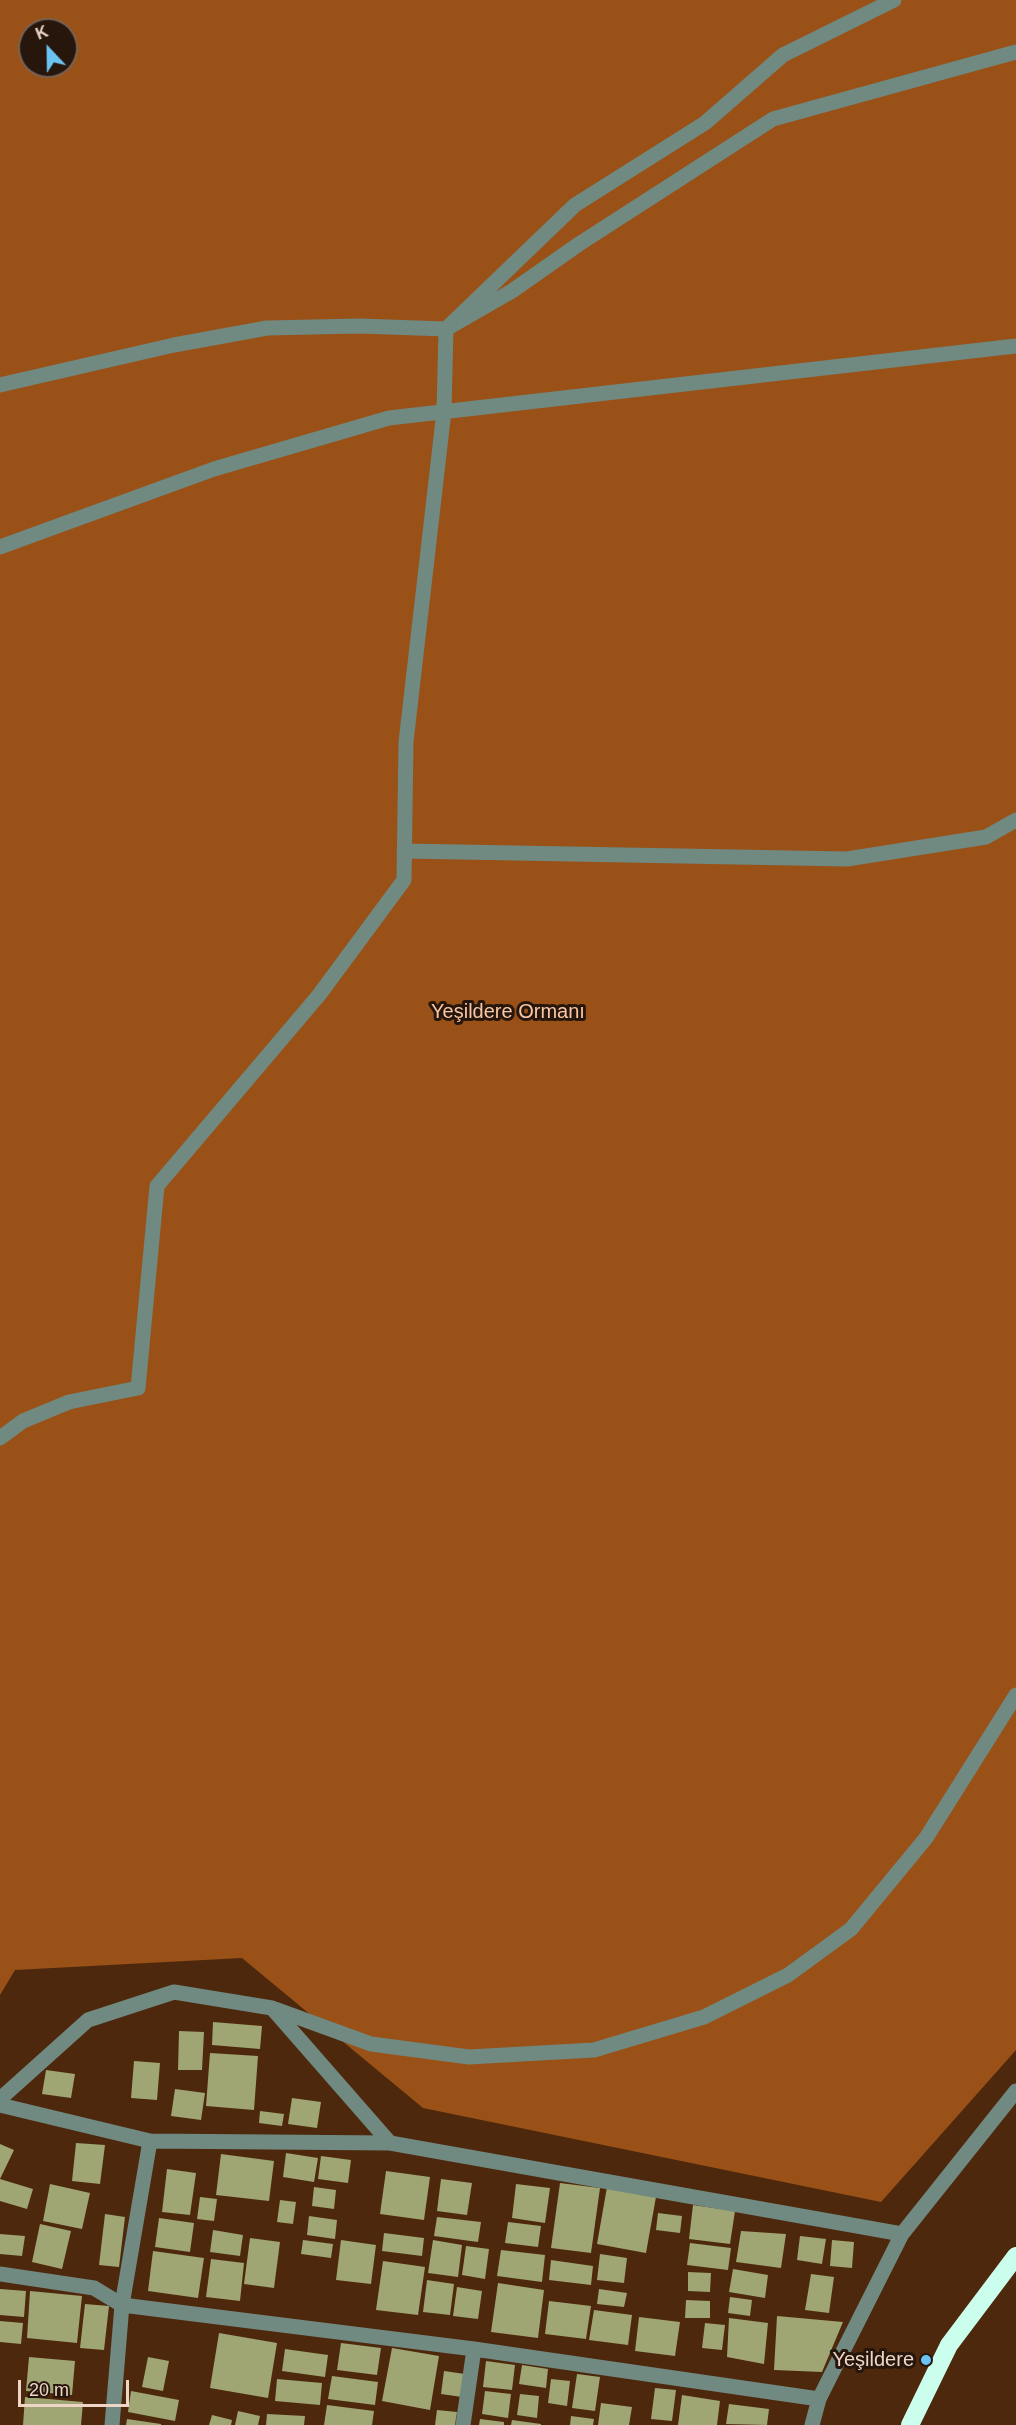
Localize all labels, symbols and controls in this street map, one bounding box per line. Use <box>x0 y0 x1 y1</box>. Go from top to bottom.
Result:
north arrow <box>18 18 78 78</box>
text: K <box>33 23 50 43</box>
park label: Yeşildere Ormanı <box>431 1000 585 1024</box>
place label: Yeşildere <box>832 2348 914 2372</box>
marker: Yeşildere <box>919 2353 933 2367</box>
scale bar <box>21 2368 132 2406</box>
text: 20 m <box>29 2380 69 2400</box>

